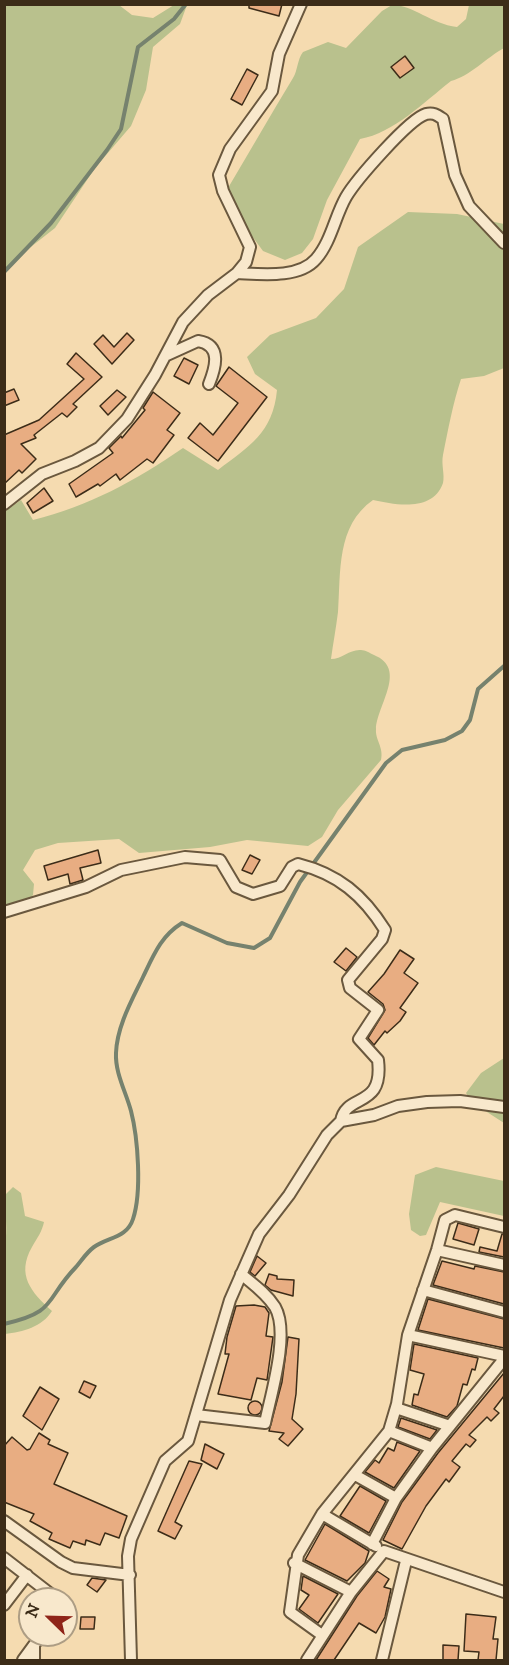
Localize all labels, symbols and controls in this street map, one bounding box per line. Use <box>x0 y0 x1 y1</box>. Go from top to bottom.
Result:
north arrow <box>18 1587 78 1647</box>
text: N <box>21 1601 45 1621</box>

